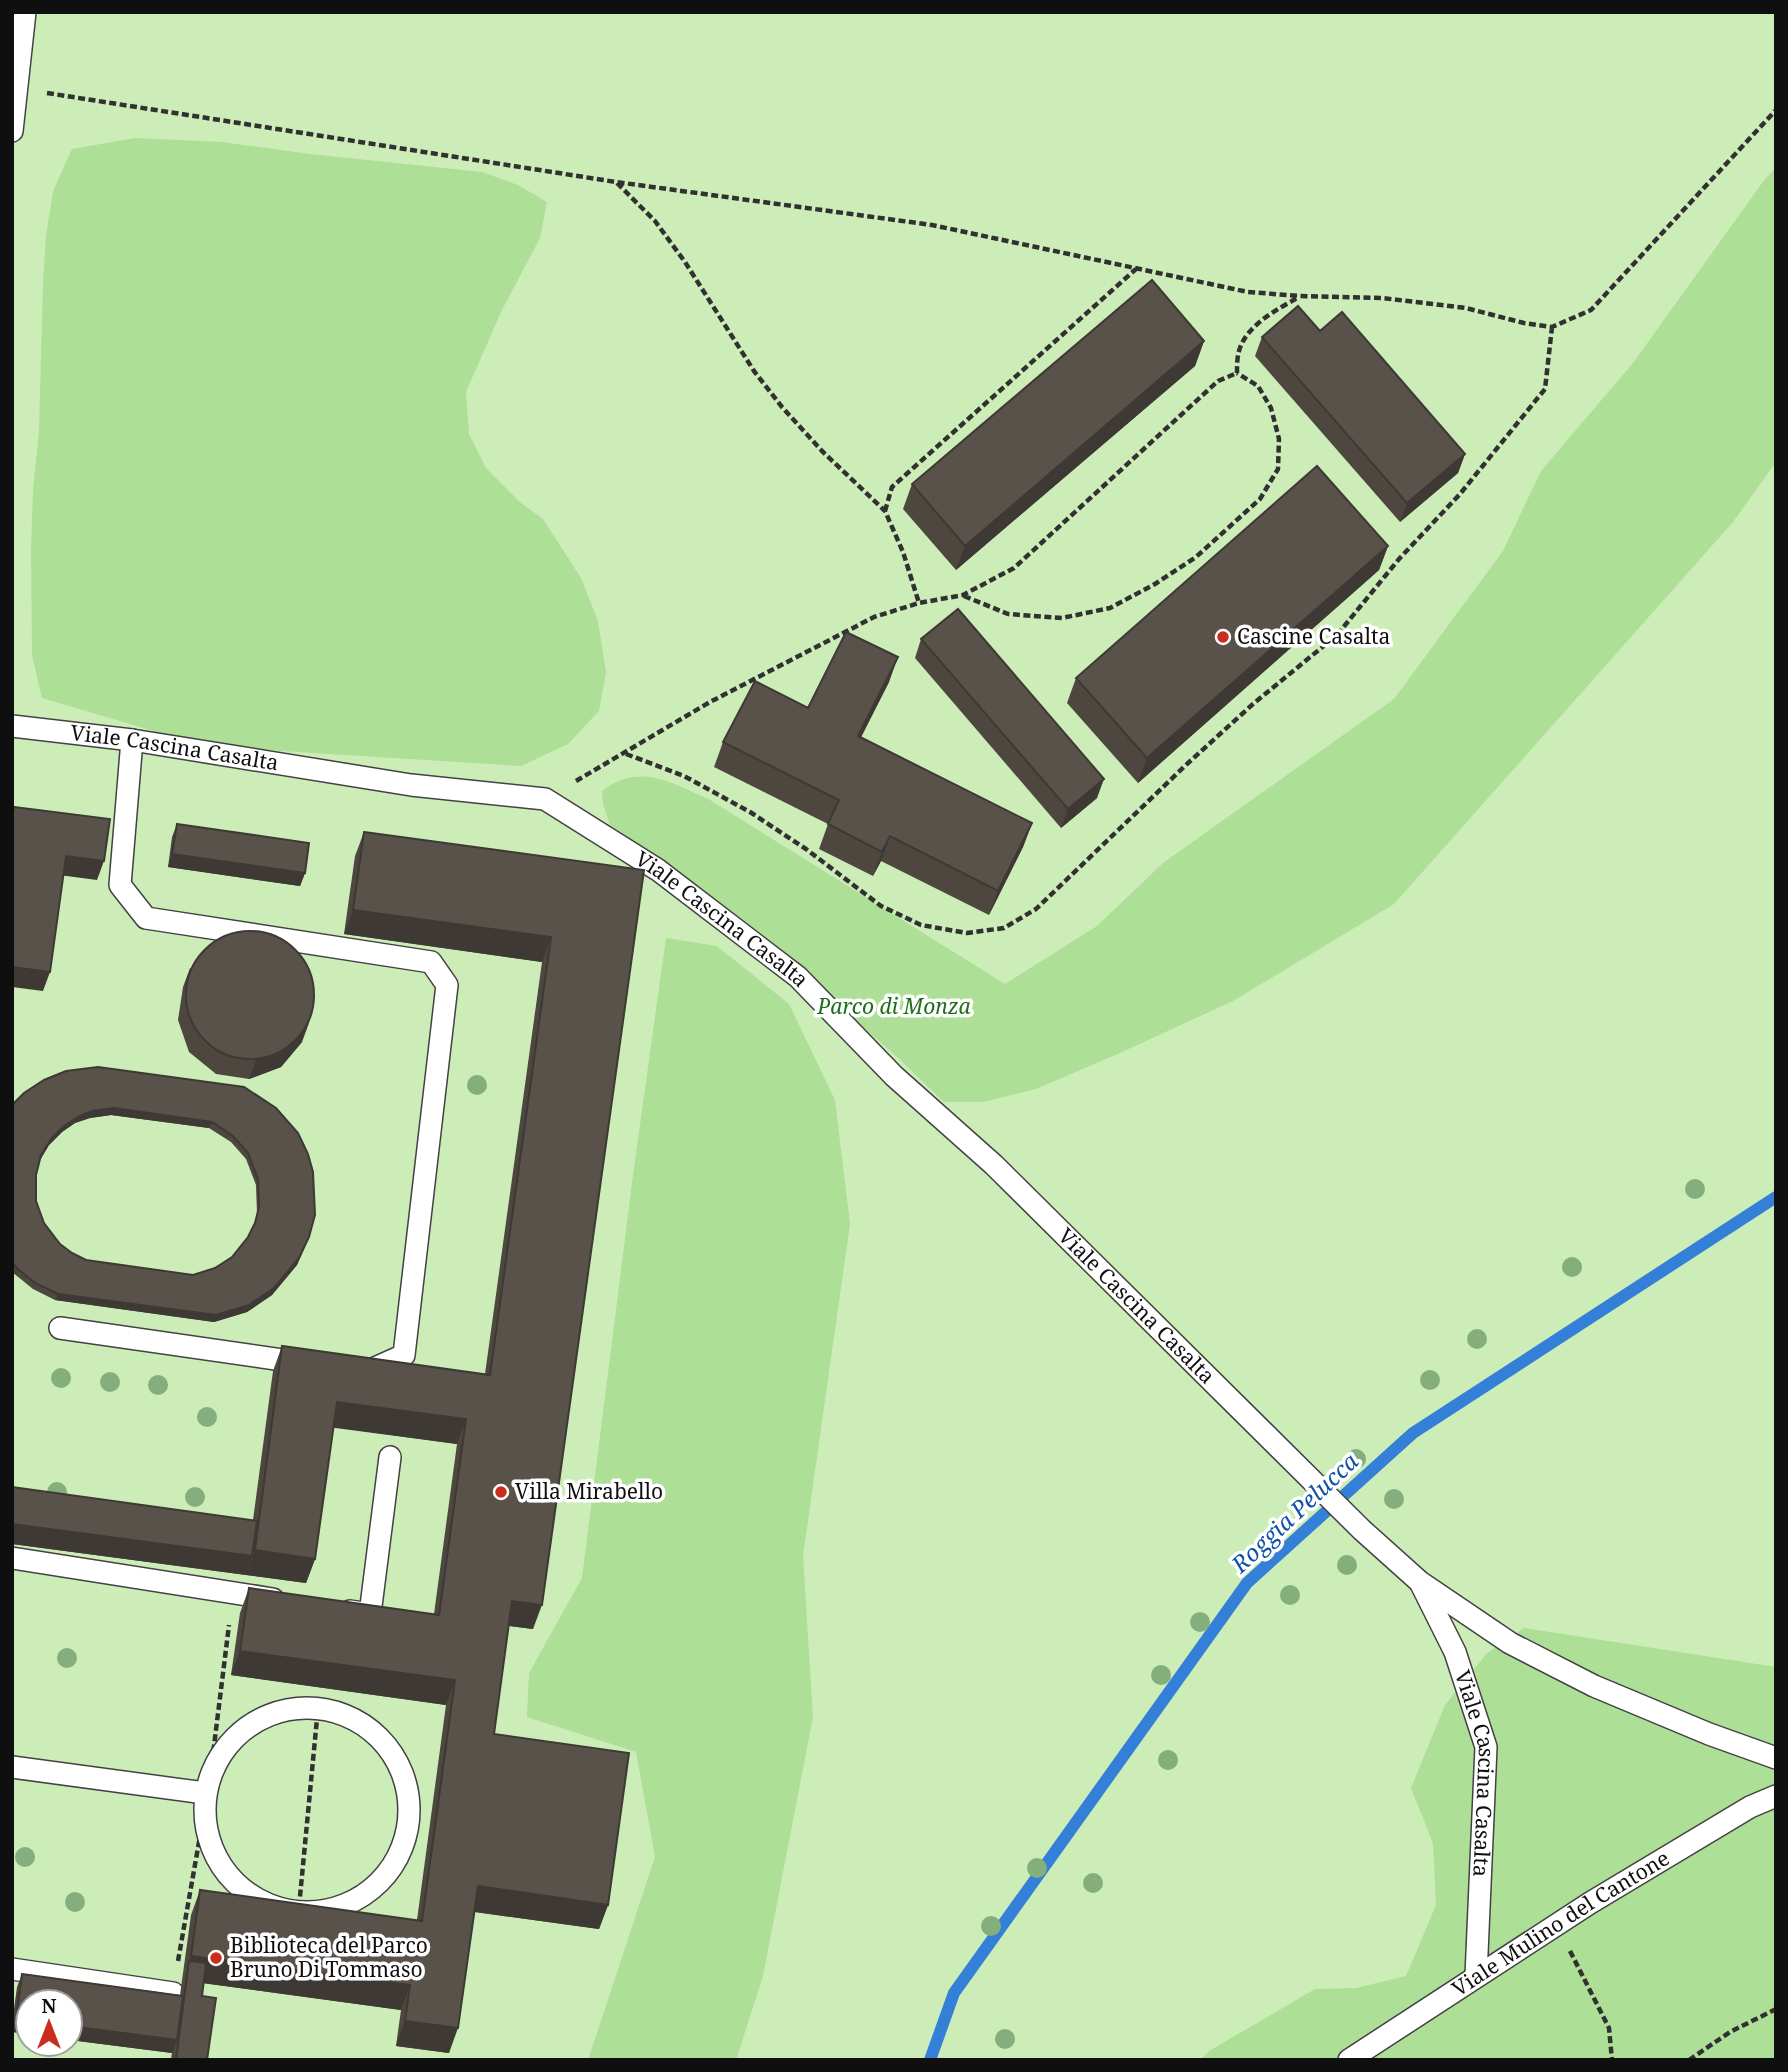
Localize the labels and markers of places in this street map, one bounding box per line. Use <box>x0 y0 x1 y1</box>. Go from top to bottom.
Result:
place label: Cascine Casalta <box>1237 622 1390 650</box>
marker: Cascine Casalta <box>1215 629 1231 645</box>
place label: Villa Mirabello <box>515 1477 663 1505</box>
marker: Villa Mirabello <box>493 1484 509 1500</box>
place label: Biblioteca del Parco Bruno Di Tommaso <box>230 1931 428 1983</box>
marker: Biblioteca del Parco Bruno Di Tommaso <box>208 1950 224 1966</box>

